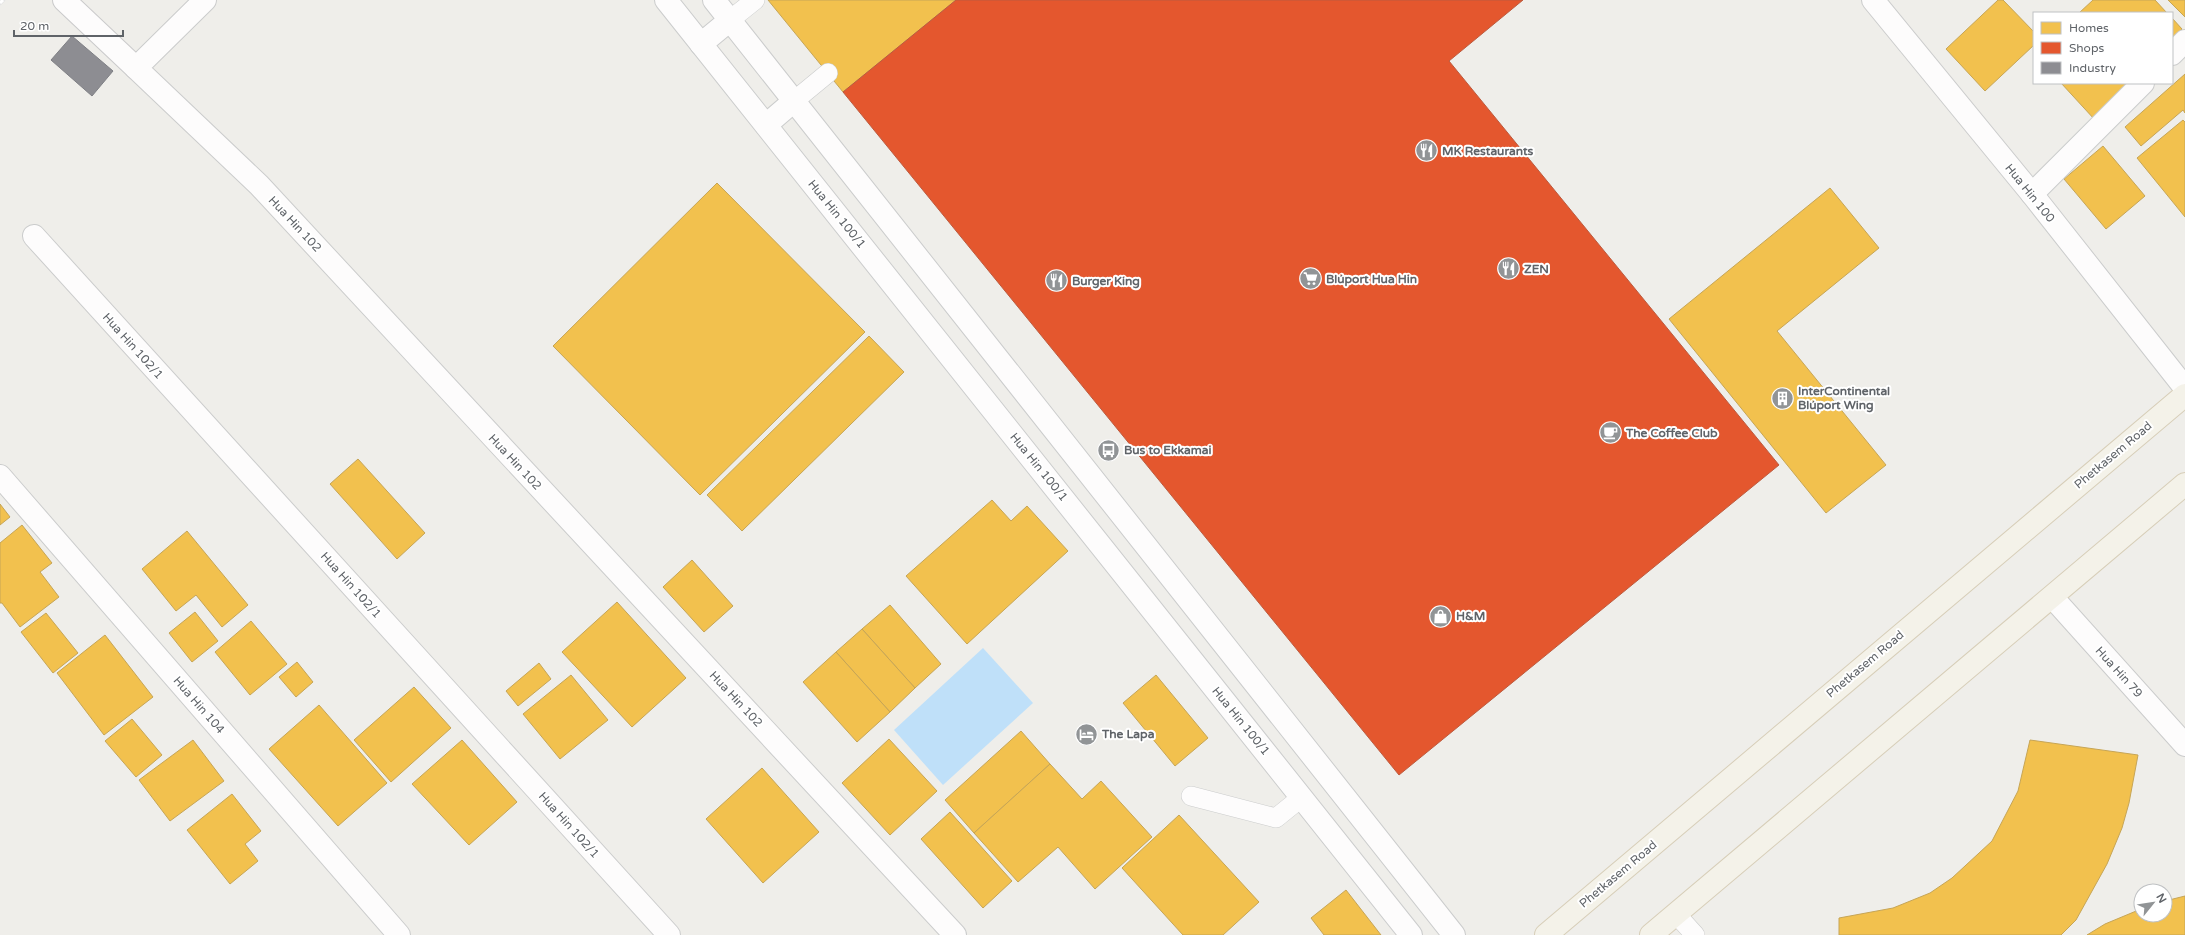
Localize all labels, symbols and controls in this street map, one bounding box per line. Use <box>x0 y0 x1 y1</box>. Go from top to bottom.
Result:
scale bar <box>14 12 123 38</box>
legend <box>2033 12 2173 84</box>
text: 20 m <box>20 19 49 33</box>
text: Homes <box>2069 21 2109 35</box>
text: Shops <box>2069 41 2104 55</box>
text: Industry <box>2069 61 2116 75</box>
restaurant icon: MK Restaurants <box>1413 138 1439 164</box>
place label: MK Restaurants <box>1442 144 1533 158</box>
street label: Hua Hin 100 <box>2002 161 2058 225</box>
street label: Hua Hin 100/1 <box>805 177 869 251</box>
street label: Hua Hin 102 <box>266 193 324 255</box>
restaurant icon: ZEN <box>1496 256 1522 282</box>
place label: ZEN <box>1524 262 1549 276</box>
supermarket icon: Blúport Hua Hin <box>1298 266 1324 292</box>
restaurant icon: Burger King <box>1044 268 1070 294</box>
place label: Blúport Hua Hin <box>1326 272 1417 287</box>
place label: Burger King <box>1072 274 1140 289</box>
street label: Hua Hin 102/1 <box>100 310 166 382</box>
place label: InterContinental Blúport Wing <box>1798 384 1890 413</box>
building icon: InterContinental Blúport Wing <box>1769 385 1795 411</box>
street label: Phetkasem Road <box>2071 419 2155 491</box>
cafe icon: The Coffee Club <box>1598 420 1624 446</box>
place label: The Coffee Club <box>1625 426 1718 440</box>
street label: Hua Hin 100/1 <box>1007 430 1071 504</box>
street label: Hua Hin 102 <box>486 431 544 493</box>
bus stop icon: Bus to Ekkamai <box>1095 437 1121 463</box>
place label: Bus to Ekkamai <box>1124 443 1211 457</box>
street label: Hua Hin 102/1 <box>318 549 384 621</box>
shop icon: H&M <box>1428 603 1454 629</box>
place label: H&M <box>1456 609 1485 623</box>
street label: Phetkasem Road <box>1823 628 1907 700</box>
street label: Hua Hin 79 <box>2093 644 2145 700</box>
street label: Hua Hin 102 <box>707 668 765 730</box>
street label: Hua Hin 104 <box>170 674 228 737</box>
street label: Hua Hin 100/1 <box>1209 684 1273 758</box>
hotel icon: The Lapa <box>1073 721 1099 747</box>
place label: The Lapa <box>1101 727 1155 742</box>
street label: Hua Hin 102/1 <box>536 789 602 861</box>
street label: Phetkasem Road <box>1576 838 1660 910</box>
north arrow <box>2133 883 2173 923</box>
text: N <box>2153 891 2169 905</box>

